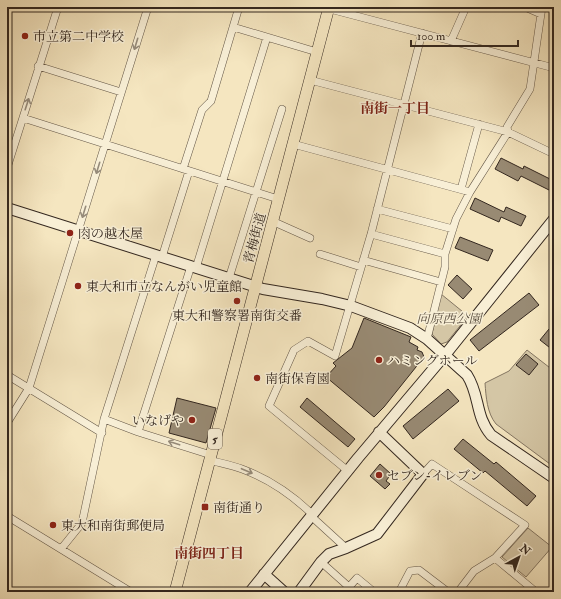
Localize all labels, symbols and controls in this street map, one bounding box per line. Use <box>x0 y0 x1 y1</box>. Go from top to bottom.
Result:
scale bar <box>411 22 518 48</box>
place label: 市立第二中学校 <box>33 29 124 45</box>
text: 100 m <box>417 29 446 44</box>
marker: 市立第二中学校 <box>20 31 30 41</box>
one-way arrow <box>132 38 139 51</box>
one-way arrow <box>24 98 31 111</box>
district label: 南街一丁目 <box>360 100 430 117</box>
one-way arrow <box>94 162 101 175</box>
one-way arrow <box>80 205 87 218</box>
street label: 青梅街道 <box>241 211 269 265</box>
place label: 肉の越木屋 <box>78 226 143 242</box>
marker: 肉の越木屋 <box>65 228 75 238</box>
place label: 東大和市立なんがい児童館 <box>86 279 242 295</box>
marker: 東大和市立なんがい児童館 <box>73 281 83 291</box>
marker: 東大和警察署南街交番 <box>232 296 242 306</box>
place label: 東大和警察署南街交番 <box>172 308 302 324</box>
park label: 向原西公園 <box>416 311 483 327</box>
place label: ハミングホール <box>387 353 477 369</box>
marker: ハミングホール <box>374 355 384 365</box>
place label: 南街保育園 <box>265 371 330 387</box>
marker: 南街保育園 <box>252 373 262 383</box>
place label: いなげや <box>132 413 184 429</box>
marker: いなげや <box>187 415 197 425</box>
road number: 5 <box>208 429 222 449</box>
one-way arrow <box>167 439 180 446</box>
one-way arrow <box>240 468 252 475</box>
place label: セブン-イレブン <box>387 468 482 484</box>
marker: セブン-イレブン <box>374 470 384 480</box>
place label: 南街通り <box>213 500 265 516</box>
marker: 南街通り <box>200 502 210 512</box>
place label: 東大和南街郵便局 <box>61 518 165 534</box>
marker: 東大和南街郵便局 <box>48 520 58 530</box>
north arrow <box>499 537 539 577</box>
text: N <box>516 541 534 559</box>
district label: 南街四丁目 <box>174 545 244 562</box>

